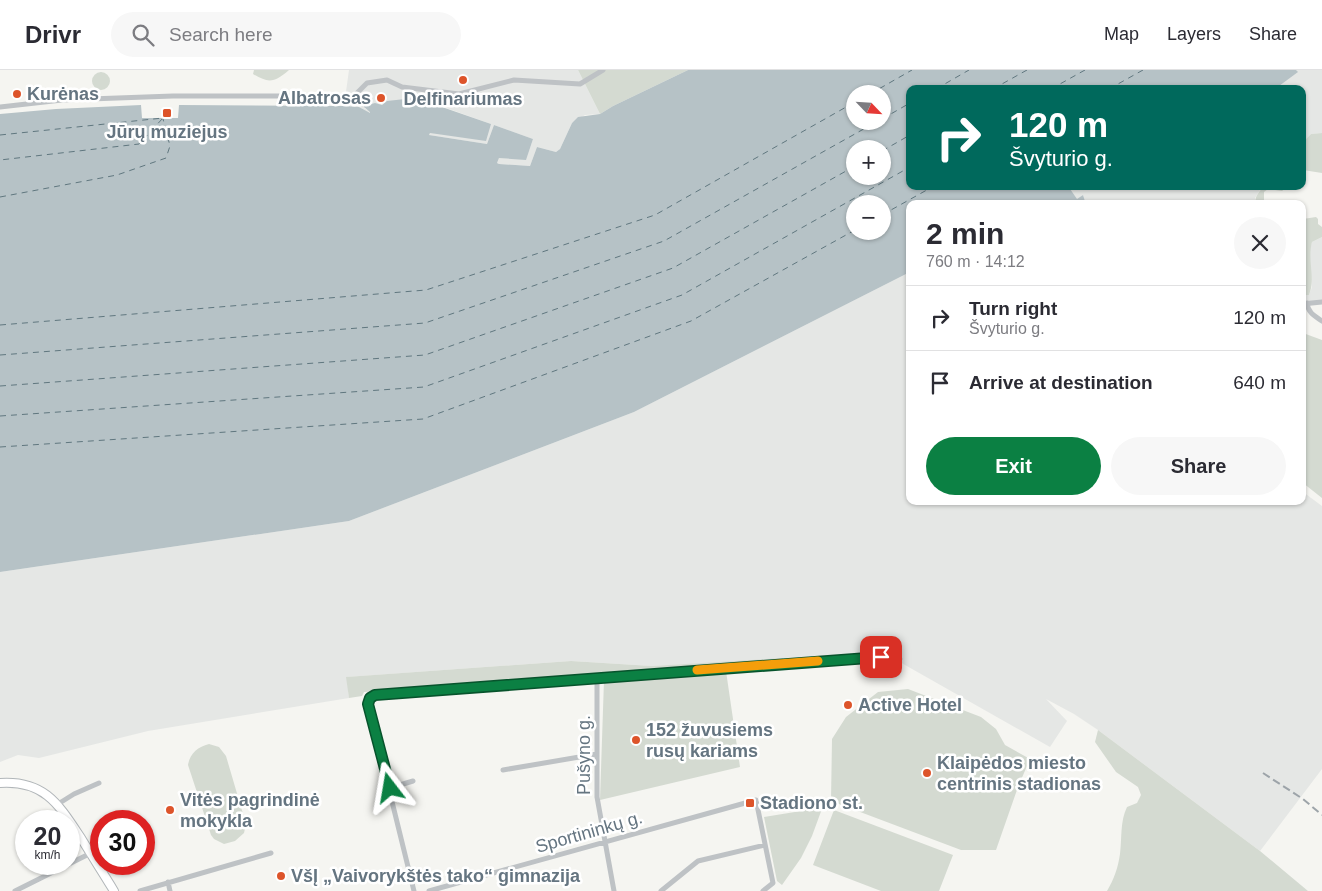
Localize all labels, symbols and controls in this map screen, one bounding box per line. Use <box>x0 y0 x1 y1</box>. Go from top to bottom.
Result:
search box <box>111 12 461 57</box>
text: Drivr <box>25 21 81 48</box>
icon: search <box>129 21 157 49</box>
text: Search here <box>169 24 273 45</box>
text: Map <box>1104 24 1139 44</box>
text: Layers <box>1167 24 1221 44</box>
text: Share <box>1249 24 1297 44</box>
marker: Delfinariumas <box>457 74 469 86</box>
place label: Kurėnas <box>27 84 99 104</box>
north arrow <box>846 85 891 130</box>
map controls <box>846 85 891 240</box>
marker: Kurėnas <box>11 88 23 100</box>
place label: Albatrosas <box>278 88 371 108</box>
place label: Delfinariumas <box>403 89 523 109</box>
marker: Albatrosas <box>375 92 387 104</box>
icon: right <box>926 105 991 170</box>
text: 120 m <box>1009 105 1108 144</box>
marker: Jūrų muziejus <box>161 107 173 119</box>
place label: Jūrų muziejus <box>106 122 228 142</box>
button: + <box>846 140 891 185</box>
text: Švyturio g. <box>1009 146 1113 171</box>
button: − <box>846 195 891 240</box>
text: 2 min <box>926 217 1004 250</box>
button: close <box>1234 217 1286 269</box>
text: 760 m · 14:12 <box>926 253 1025 270</box>
text: Turn right <box>969 298 1057 319</box>
icon: right <box>926 304 954 332</box>
text: 120 m <box>1233 307 1286 328</box>
text: Švyturio g. <box>969 320 1045 337</box>
icon: arrive <box>926 369 954 397</box>
text: Arrive at destination <box>969 372 1153 393</box>
text: 640 m <box>1233 372 1286 393</box>
button: Exit <box>926 437 1101 495</box>
button: Share <box>1111 437 1286 495</box>
pin <box>860 636 902 678</box>
icon: arrive <box>867 643 895 671</box>
place label: Active Hotel <box>858 695 962 715</box>
marker: Active Hotel <box>842 699 854 711</box>
street label: Pušyno g. <box>574 715 594 795</box>
place label: 152 žuvusiems rusų kariams <box>646 720 773 761</box>
marker: 152 žuvusiems rusų kariams <box>630 734 642 746</box>
place label: Klaipėdos miesto centrinis stadionas <box>937 753 1101 794</box>
position arrow <box>363 761 415 813</box>
marker: Klaipėdos miesto centrinis stadionas <box>921 767 933 779</box>
place label: Vitės pagrindinė mokykla <box>180 790 320 831</box>
place label: Stadiono st. <box>760 793 863 813</box>
marker: Stadiono st. <box>744 797 756 809</box>
marker: Vitės pagrindinė mokykla <box>164 804 176 816</box>
street label: Sportininkų g. <box>533 807 645 857</box>
speed limit sign: 30 <box>90 810 155 875</box>
text: 20 <box>34 822 61 850</box>
text: km/h <box>34 848 61 862</box>
place label: VšĮ „Vaivorykštės tako“ gimnazija <box>291 866 581 886</box>
marker: VšĮ „Vaivorykštės tako“ gimnazija <box>275 870 287 882</box>

